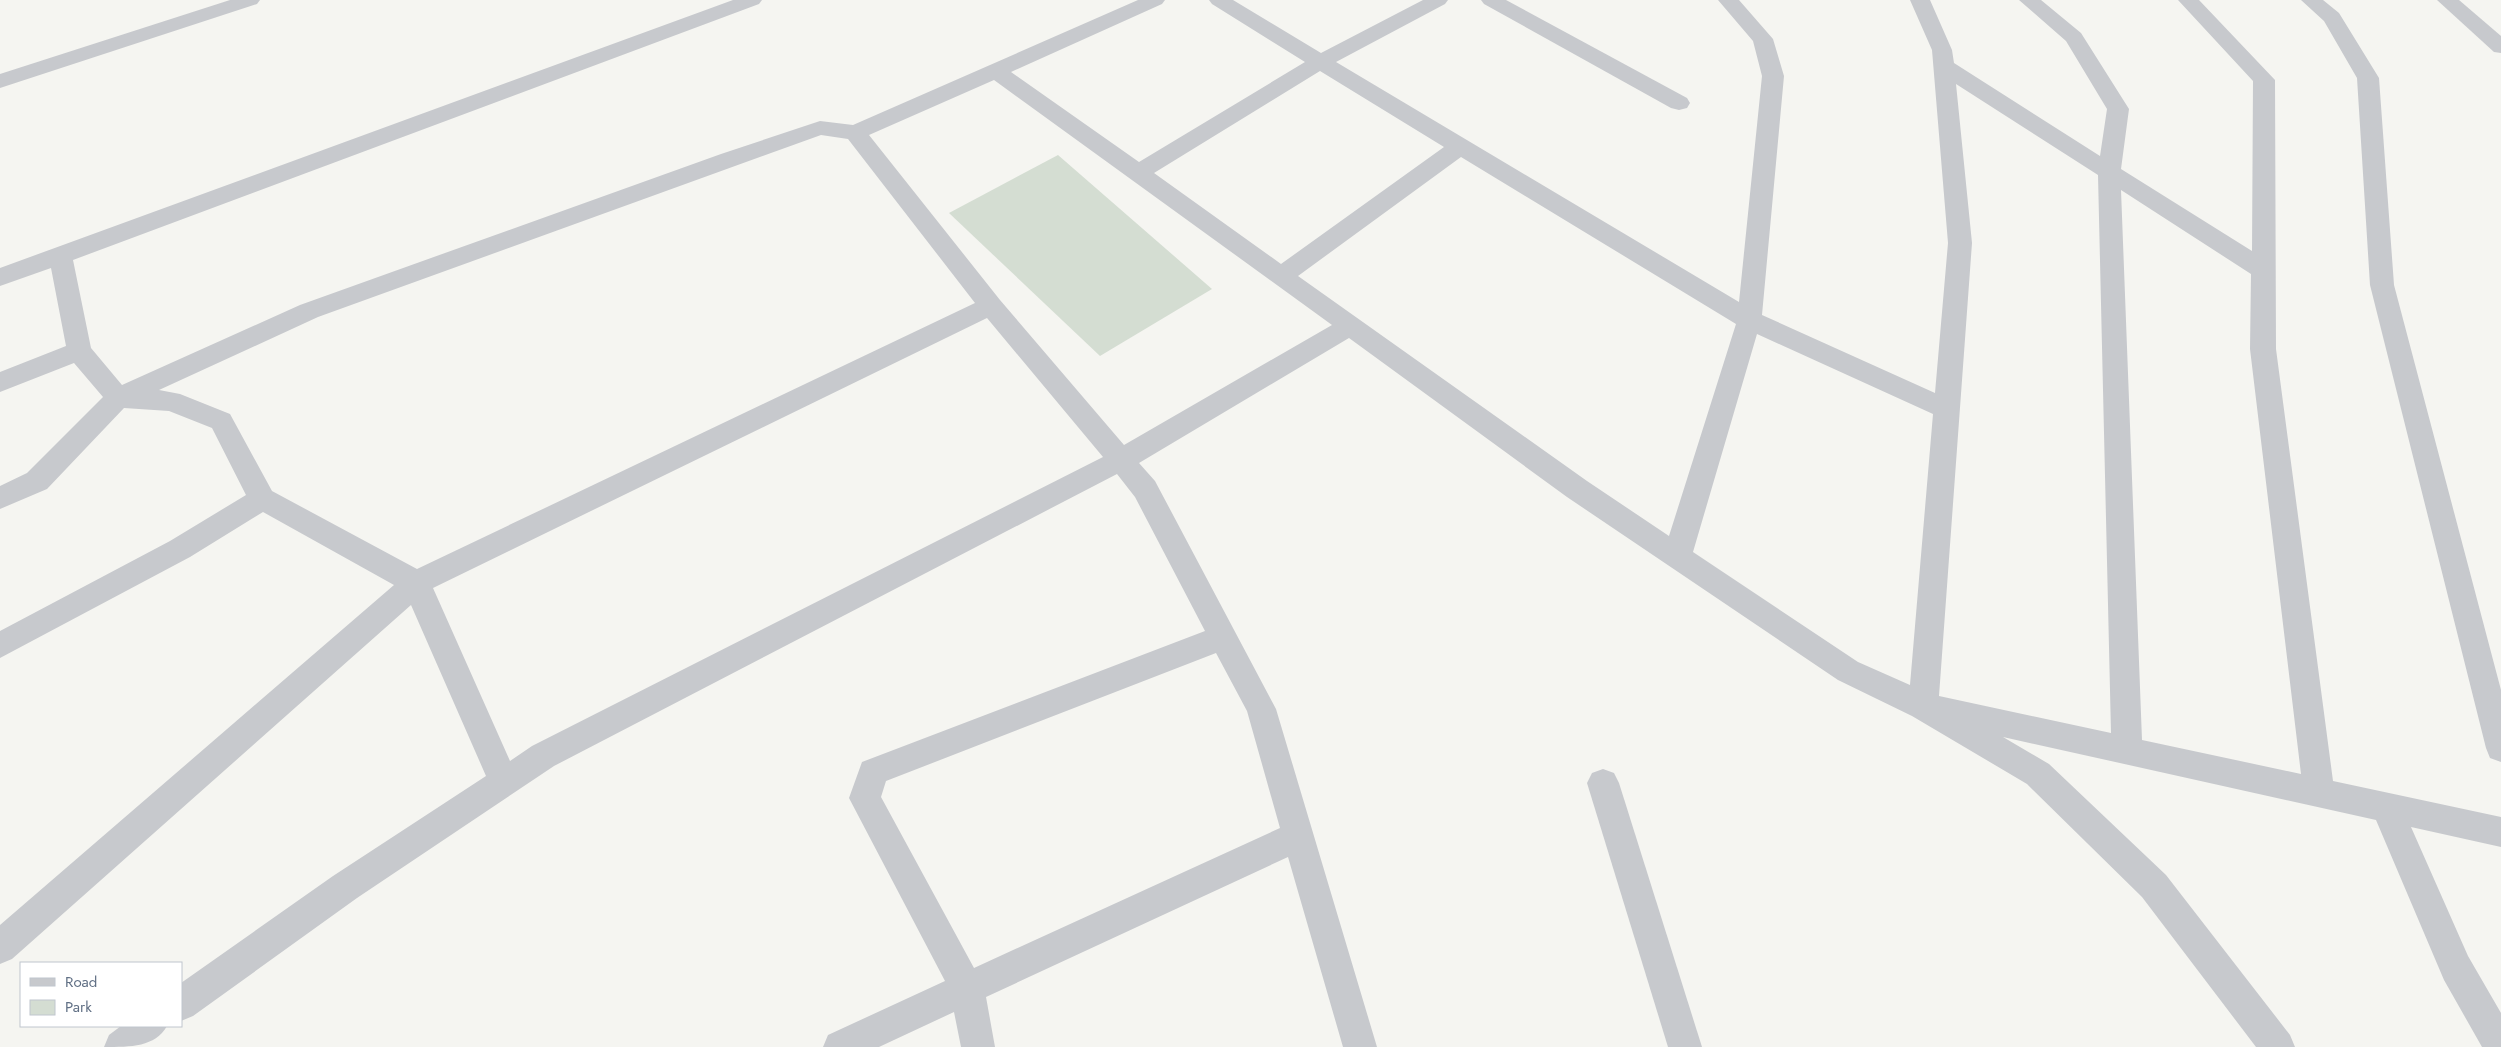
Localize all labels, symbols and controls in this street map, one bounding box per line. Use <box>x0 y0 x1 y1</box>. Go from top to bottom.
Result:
legend <box>20 962 182 1027</box>
text: Road <box>65 971 97 993</box>
text: Park <box>65 996 92 1018</box>

